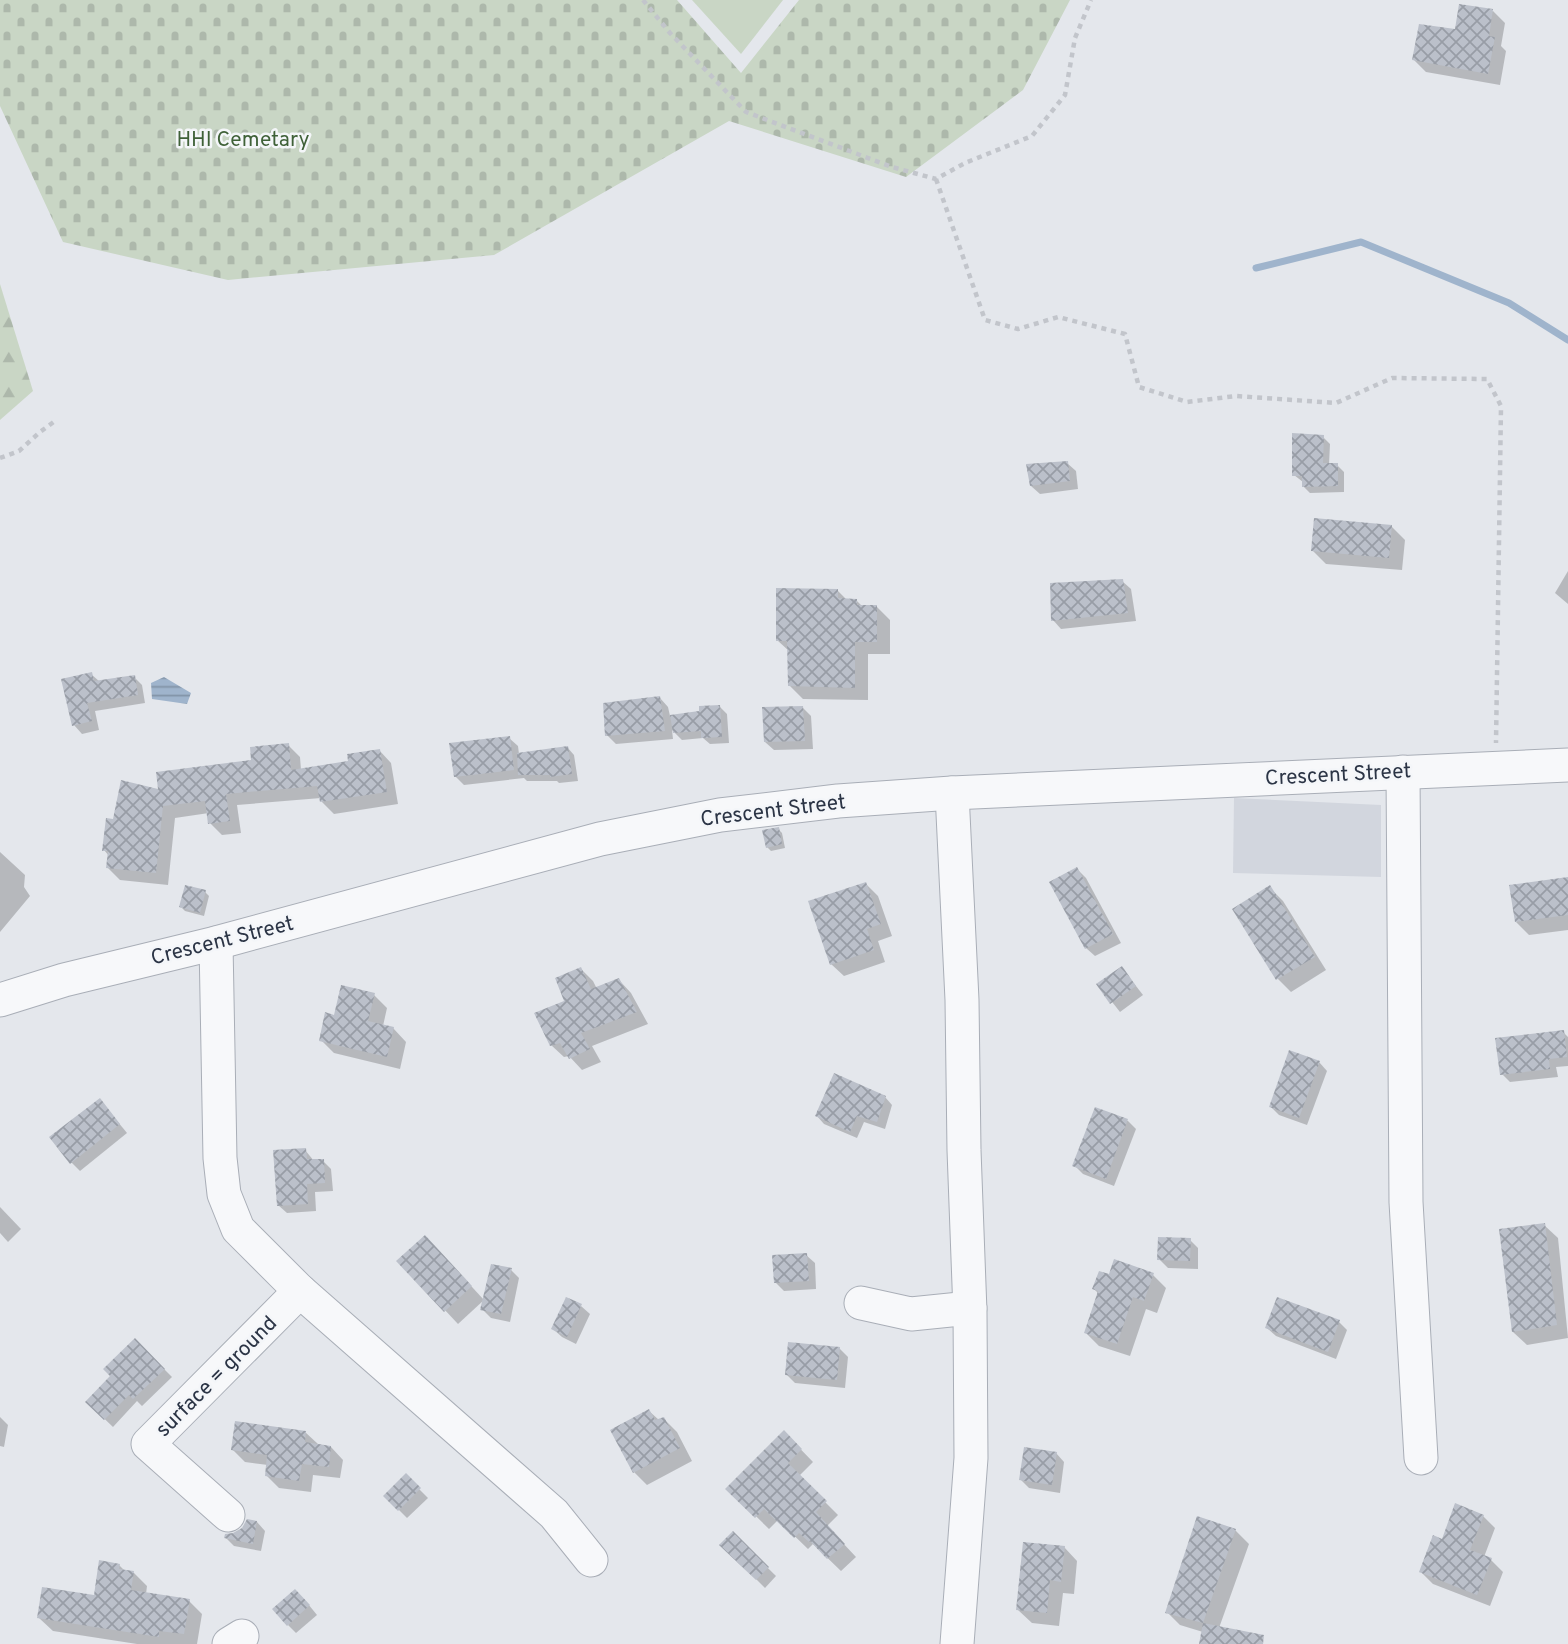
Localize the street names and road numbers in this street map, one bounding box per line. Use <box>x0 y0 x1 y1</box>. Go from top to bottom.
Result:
street label: Crescent Street <box>1264 758 1412 793</box>
street label: Crescent Street <box>699 789 847 834</box>
street label: Crescent Street <box>148 911 297 972</box>
street label: surface = ground <box>151 1311 283 1443</box>

